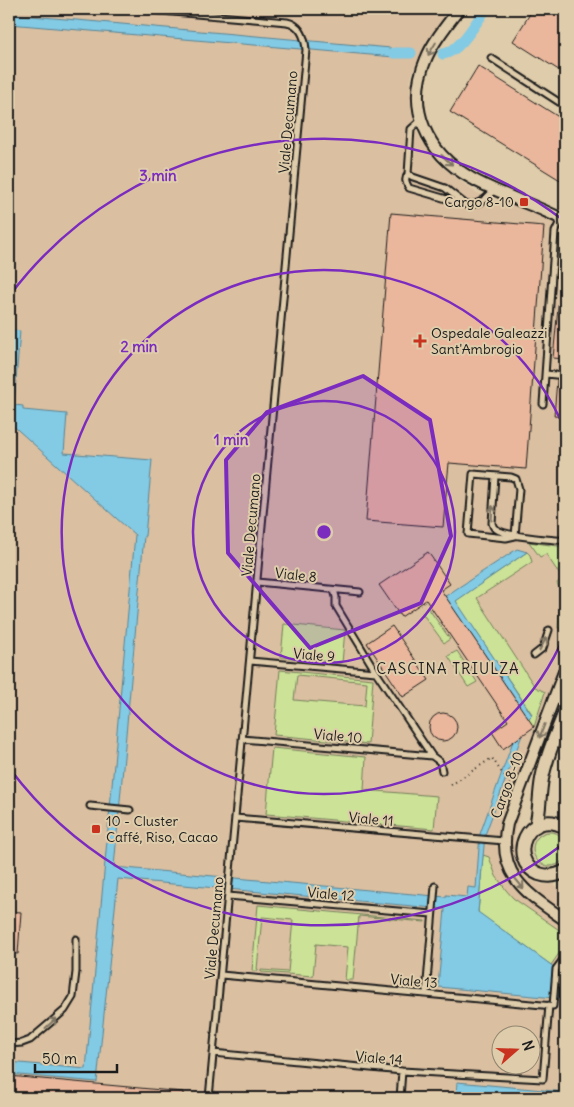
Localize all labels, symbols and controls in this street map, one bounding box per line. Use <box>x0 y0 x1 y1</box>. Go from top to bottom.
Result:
one-way arrow <box>426 41 436 55</box>
street label: Viale Decumano <box>275 70 301 174</box>
one-way arrow <box>441 154 454 166</box>
text: 3 min <box>139 166 177 185</box>
place label: Cargo 8-10 <box>444 193 514 211</box>
marker: Cargo 8-10 <box>518 196 530 208</box>
place label: Ospedale Galeazzi Sant'Ambrogio <box>431 324 547 358</box>
marker: Ospedale Galeazzi Sant'Ambrogio <box>413 334 427 348</box>
text: 2 min <box>121 337 158 356</box>
text: 1 min <box>214 430 249 449</box>
street label: Viale Decumano <box>238 473 264 577</box>
one-way arrow <box>488 506 497 522</box>
centre of rings <box>315 523 333 541</box>
street label: Viale 8 <box>274 564 318 586</box>
one-way arrow <box>538 636 548 651</box>
street label: Viale 9 <box>292 644 336 666</box>
district label: CASCINA TRIULZA <box>376 659 520 678</box>
one-way arrow <box>537 723 546 738</box>
street label: Viale 10 <box>313 725 363 747</box>
street label: Cargo 8-10 <box>487 749 527 821</box>
street label: Viale 11 <box>348 808 394 830</box>
place label: 10 - Cluster Caffé, Riso, Cacao <box>106 812 218 846</box>
marker: 10 - Cluster Caffé, Riso, Cacao <box>90 823 102 835</box>
street label: Viale Decumano <box>201 876 227 980</box>
one-way arrow <box>513 876 524 889</box>
street label: Viale 12 <box>307 883 356 905</box>
street label: Viale 13 <box>390 970 438 992</box>
one-way arrow <box>44 1017 57 1029</box>
north arrow <box>492 1024 542 1074</box>
text: N <box>518 1038 538 1053</box>
scale bar <box>35 1042 118 1074</box>
street label: Viale 14 <box>355 1047 403 1069</box>
text: 50 m <box>42 1049 77 1068</box>

